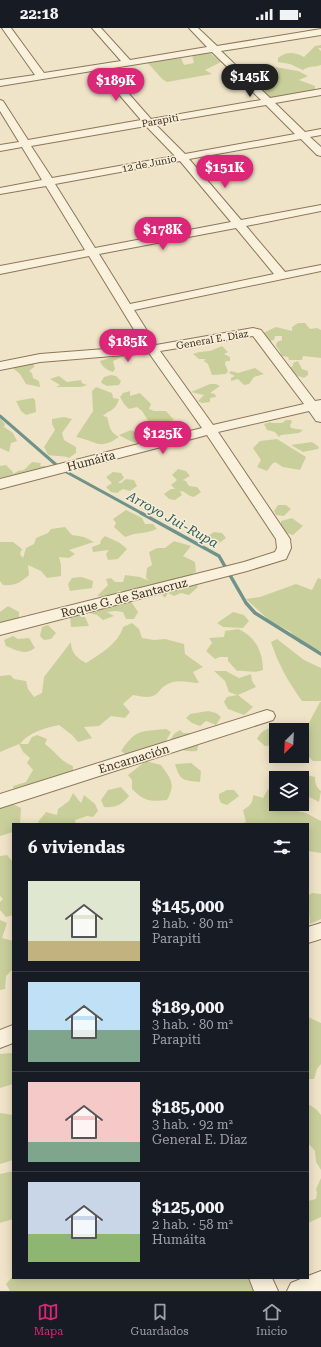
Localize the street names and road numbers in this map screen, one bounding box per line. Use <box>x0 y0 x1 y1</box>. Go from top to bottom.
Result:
street label: Parapiti <box>141 112 180 129</box>
street label: 12 de Junio <box>121 153 177 174</box>
street label: General E. Díaz <box>175 328 249 351</box>
street label: Humáita <box>65 448 117 474</box>
street label: Roque G. de Santacruz <box>59 575 189 621</box>
street label: Encarnación <box>97 742 171 776</box>

